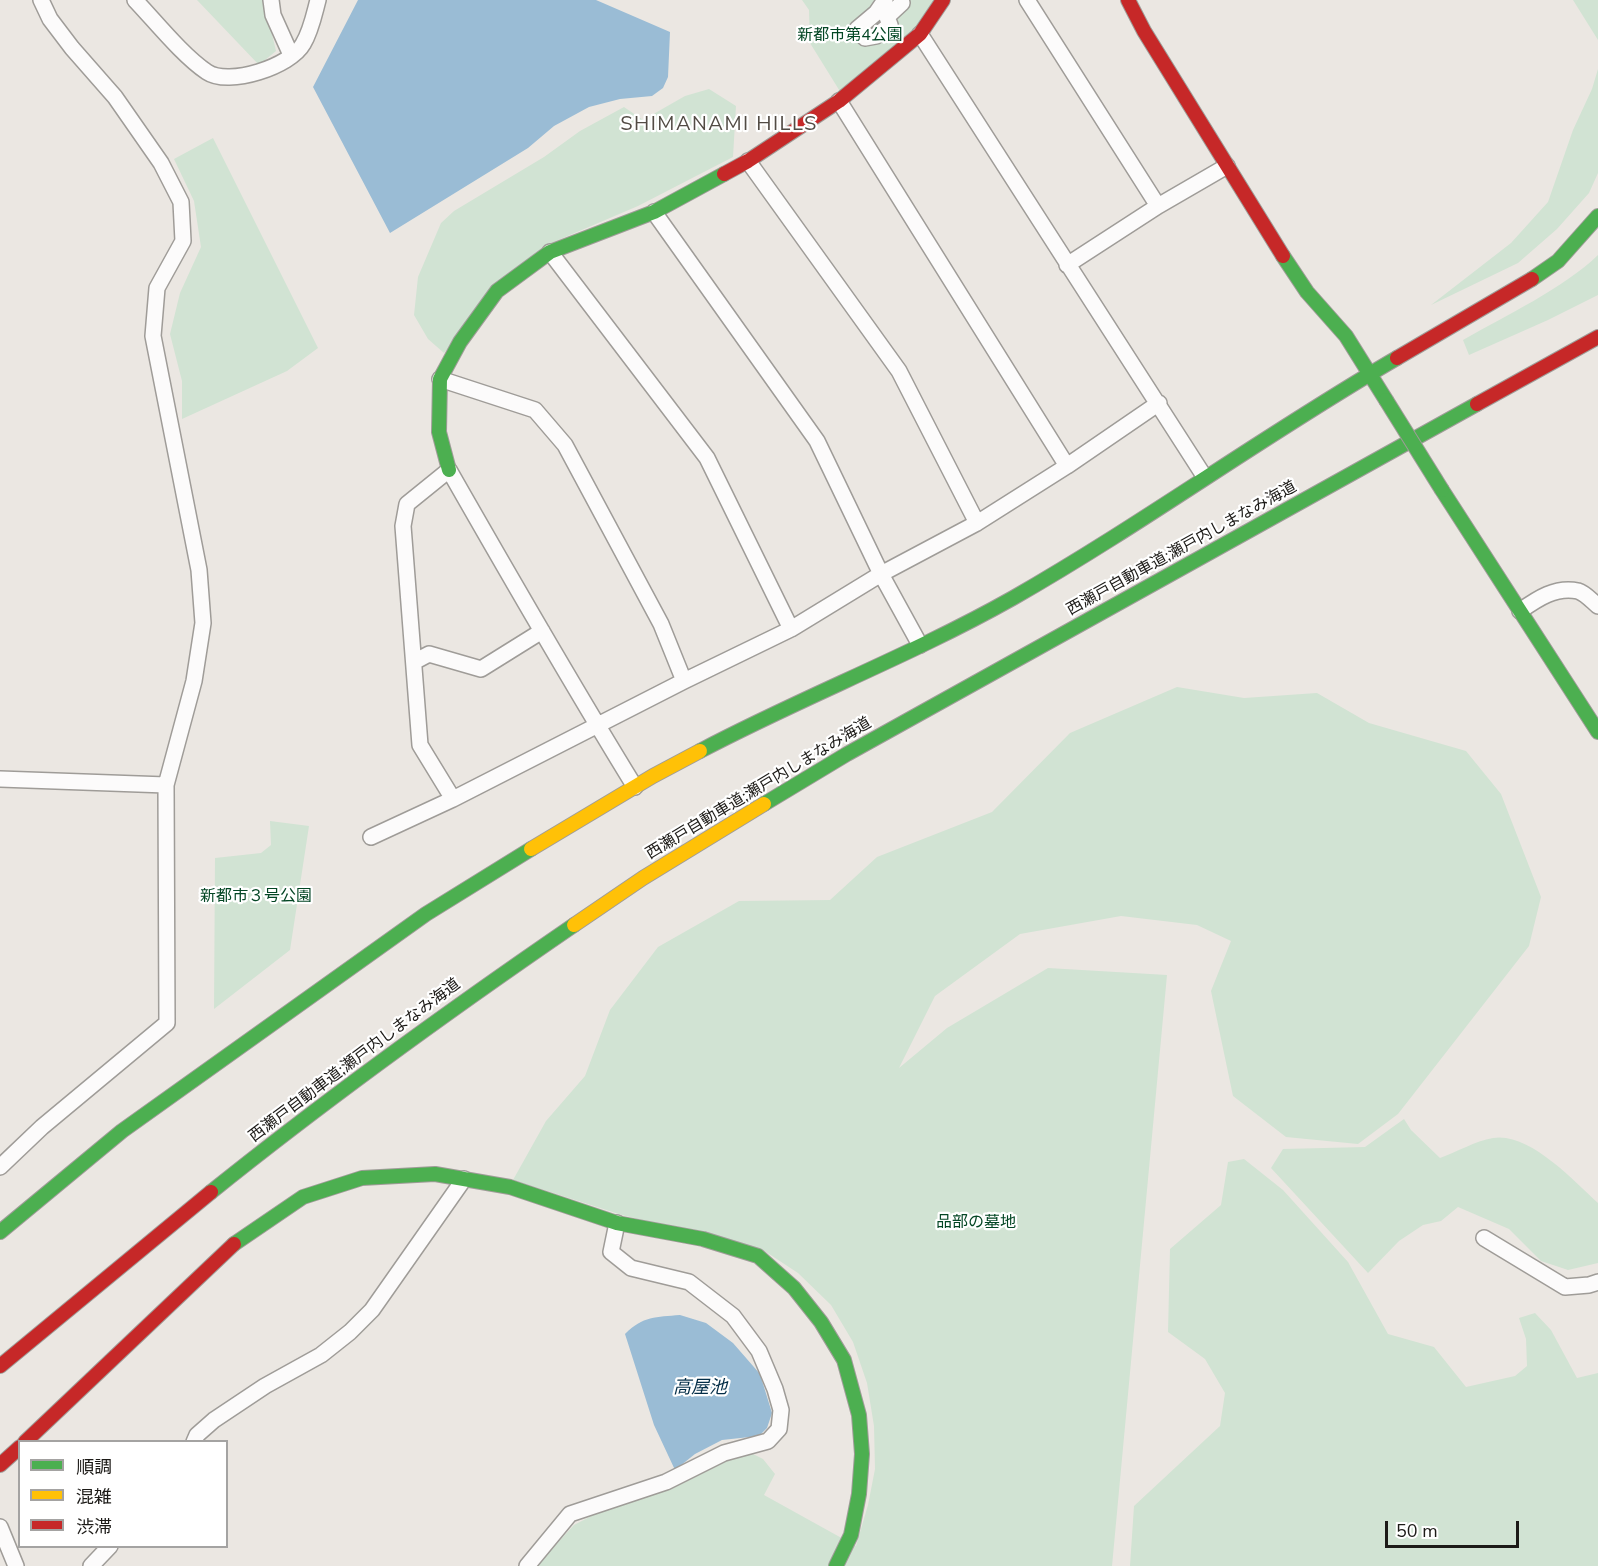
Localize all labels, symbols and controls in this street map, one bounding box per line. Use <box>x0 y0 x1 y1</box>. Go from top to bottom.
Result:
park label: 新都市第4公園 <box>797 26 903 46</box>
district label: SHIMANAMI HILLS <box>620 113 818 137</box>
street label: 西瀬戸自動車道;瀬戸内しまなみ海道 <box>1064 478 1300 620</box>
street label: 西瀬戸自動車道;瀬戸内しまなみ海道 <box>643 714 875 864</box>
park label: 新都市３号公園 <box>200 887 312 907</box>
street label: 西瀬戸自動車道;瀬戸内しまなみ海道 <box>246 975 464 1147</box>
park label: 品部の墓地 <box>936 1213 1016 1233</box>
water label: 高屋池 <box>673 1378 727 1400</box>
legend <box>18 1440 228 1548</box>
text: 順調 <box>76 1455 112 1479</box>
text: 混雑 <box>76 1485 112 1509</box>
scale bar <box>1388 1509 1522 1547</box>
text: 渋滞 <box>76 1515 112 1539</box>
text: 50 m <box>1396 1519 1438 1543</box>

